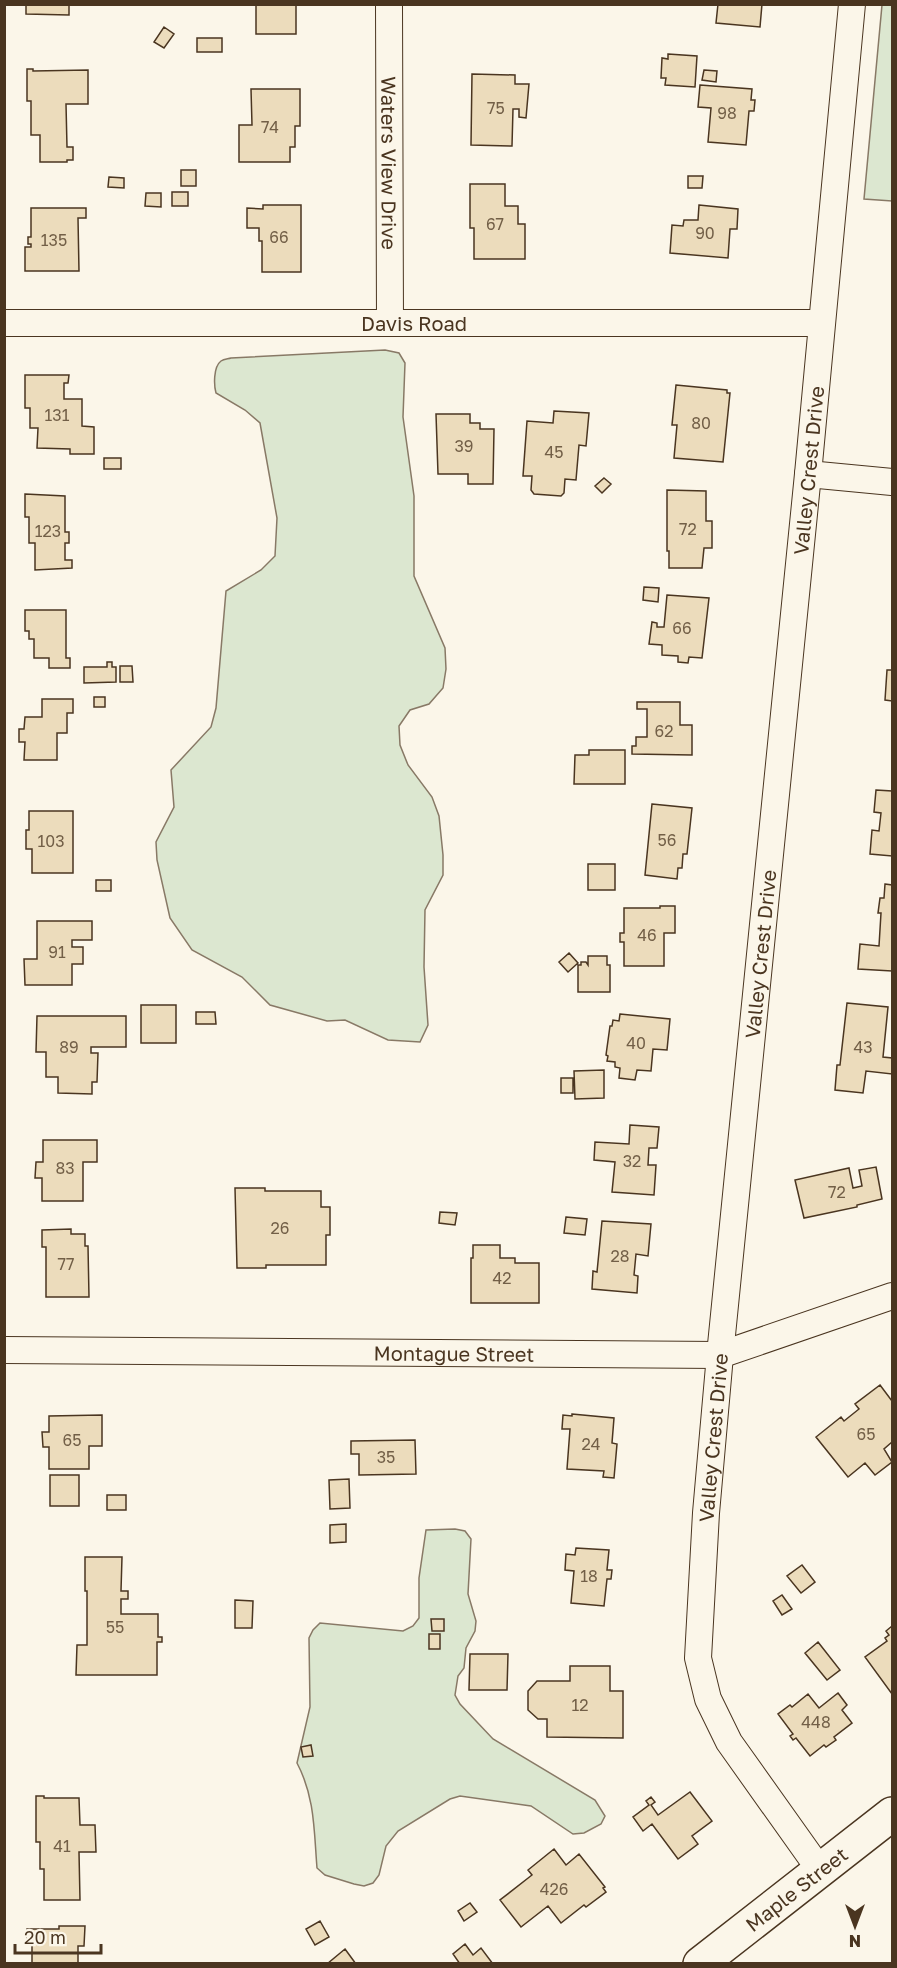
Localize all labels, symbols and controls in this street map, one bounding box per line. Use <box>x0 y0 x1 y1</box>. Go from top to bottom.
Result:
street label: Waters View Drive <box>377 76 402 250</box>
house number: 75 <box>487 98 505 118</box>
house number: 98 <box>717 103 737 123</box>
house number: 74 <box>261 117 279 137</box>
house number: 67 <box>486 214 504 234</box>
house number: 90 <box>695 223 715 243</box>
house number: 66 <box>269 227 289 247</box>
house number: 135 <box>41 230 67 250</box>
street label: Davis Road <box>361 311 467 335</box>
street label: Valley Crest Drive <box>788 385 828 556</box>
house number: 131 <box>45 405 70 425</box>
house number: 80 <box>691 413 711 433</box>
house number: 39 <box>454 436 474 456</box>
house number: 45 <box>544 442 564 462</box>
house number: 72 <box>679 519 697 539</box>
house number: 123 <box>35 521 61 541</box>
house number: 66 <box>672 618 692 638</box>
house number: 62 <box>655 721 673 741</box>
house number: 56 <box>658 830 676 850</box>
house number: 103 <box>37 831 65 851</box>
street label: Valley Crest Drive <box>740 868 780 1040</box>
house number: 46 <box>637 925 657 945</box>
house number: 91 <box>48 942 66 962</box>
house number: 40 <box>626 1033 646 1053</box>
house number: 89 <box>59 1037 79 1057</box>
house number: 43 <box>853 1037 873 1057</box>
house number: 32 <box>623 1151 641 1171</box>
house number: 83 <box>55 1158 75 1178</box>
house number: 72 <box>828 1182 846 1202</box>
house number: 26 <box>271 1218 289 1238</box>
house number: 28 <box>610 1246 630 1266</box>
house number: 77 <box>58 1254 74 1274</box>
house number: 42 <box>492 1268 512 1288</box>
street label: Montague Street <box>373 1341 535 1366</box>
street label: Valley Crest Drive <box>694 1352 732 1523</box>
house number: 65 <box>857 1424 875 1444</box>
house number: 65 <box>63 1430 81 1450</box>
house number: 24 <box>581 1434 601 1454</box>
house number: 35 <box>377 1447 395 1467</box>
house number: 18 <box>580 1566 598 1586</box>
house number: 55 <box>106 1617 124 1637</box>
house number: 12 <box>571 1695 589 1715</box>
house number: 448 <box>801 1712 831 1732</box>
house number: 41 <box>53 1836 71 1856</box>
street label: Maple Street <box>740 1842 852 1936</box>
house number: 426 <box>540 1879 568 1899</box>
north arrow <box>825 1896 885 1956</box>
scale bar <box>15 1917 100 1955</box>
text: 20 m <box>24 1926 66 1948</box>
text: N <box>849 1931 861 1951</box>

